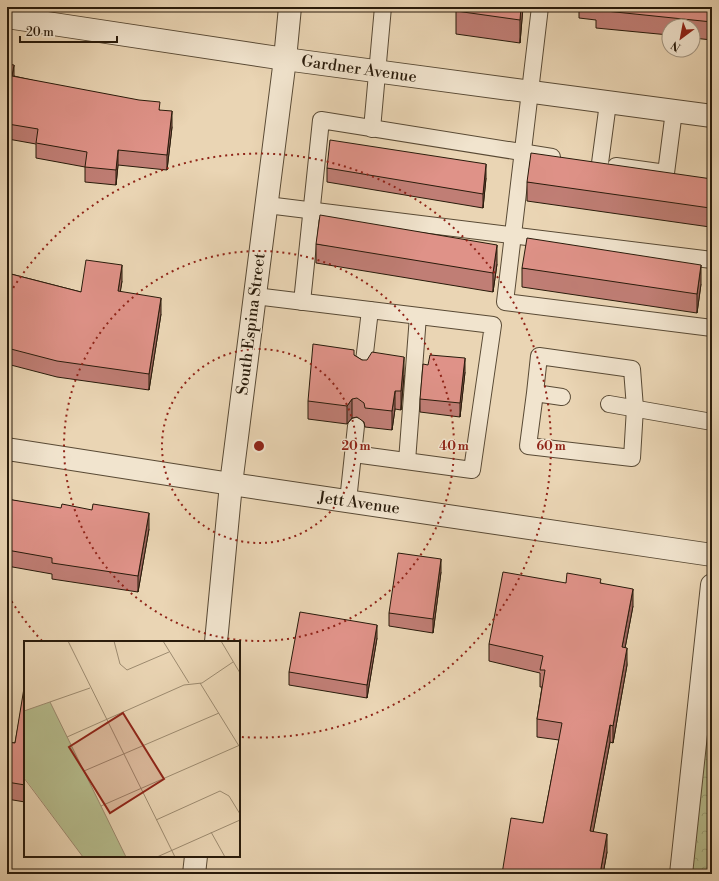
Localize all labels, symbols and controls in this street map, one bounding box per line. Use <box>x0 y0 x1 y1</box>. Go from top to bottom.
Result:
scale bar <box>20 18 117 44</box>
north arrow <box>661 18 701 58</box>
text: 20 m <box>26 25 54 40</box>
text: N <box>669 37 684 54</box>
street label: Gardner Avenue <box>300 51 418 87</box>
street label: South Espina Street <box>232 252 270 396</box>
centre of rings <box>252 439 266 453</box>
text: 20 m <box>341 439 371 454</box>
text: 40 m <box>439 439 469 454</box>
text: 60 m <box>536 439 566 454</box>
street label: Jett Avenue <box>316 487 401 519</box>
inset map <box>24 641 240 857</box>

